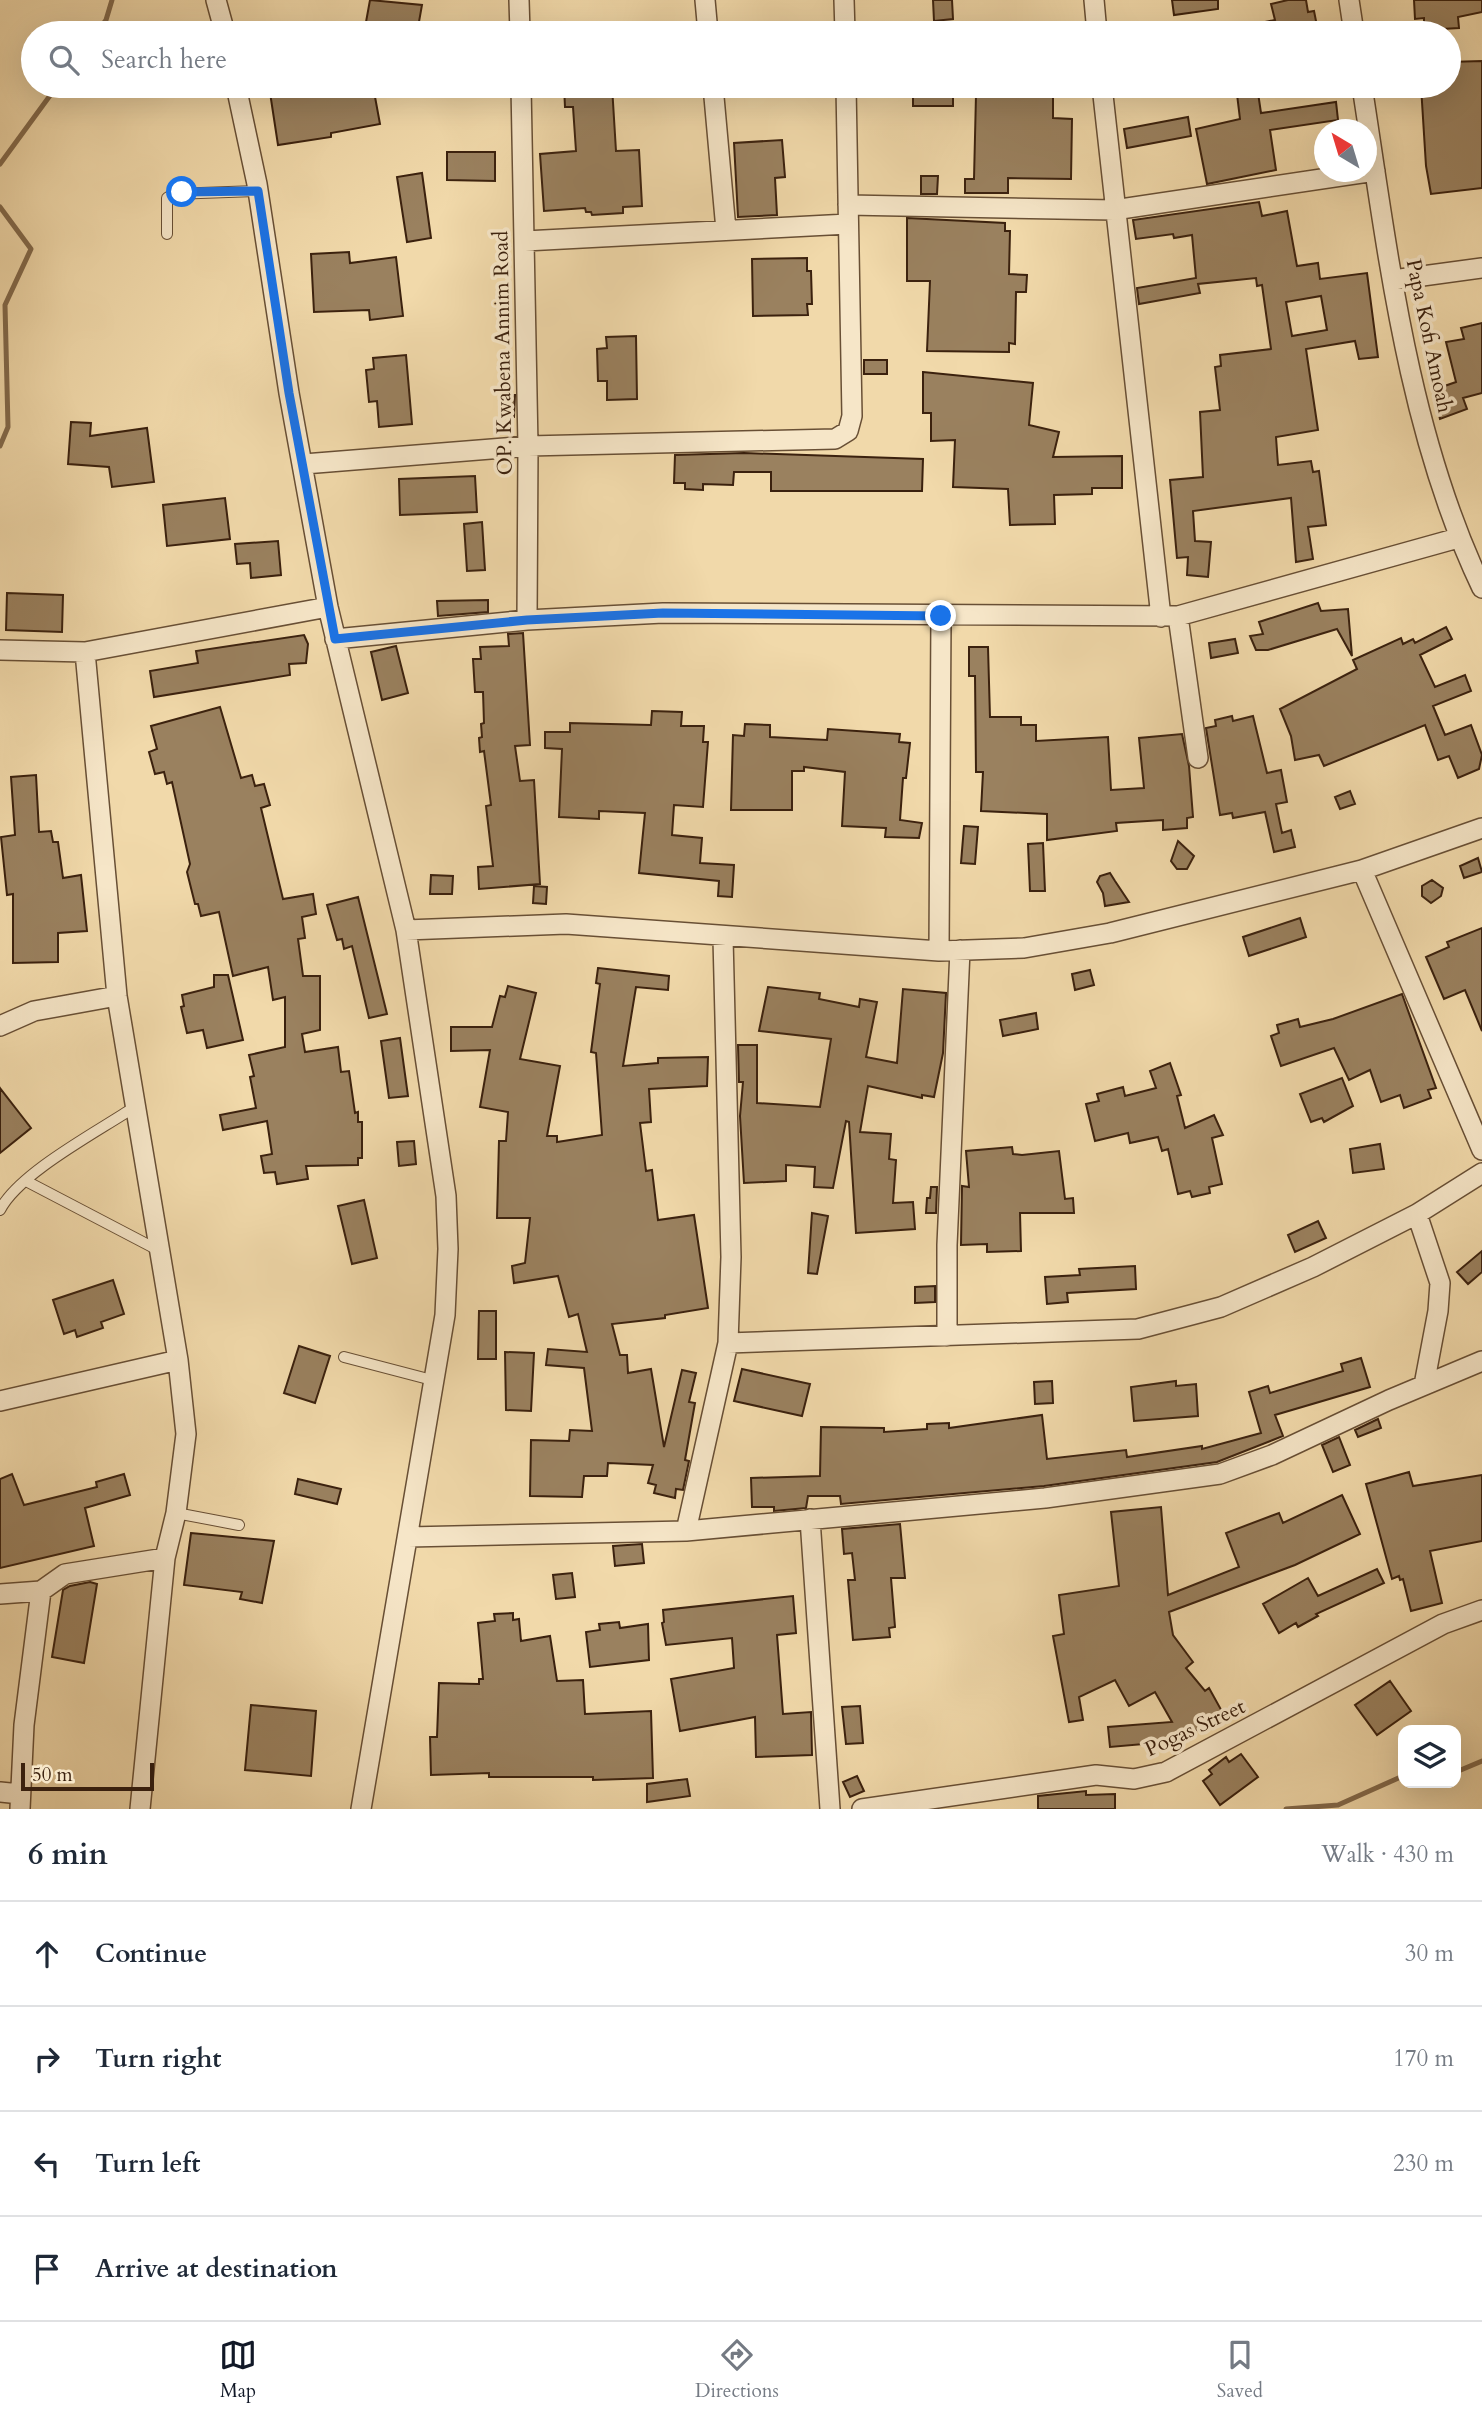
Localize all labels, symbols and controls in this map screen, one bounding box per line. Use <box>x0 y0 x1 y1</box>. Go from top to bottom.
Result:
search box <box>21 21 1461 98</box>
icon: search <box>45 41 83 79</box>
text: Search here <box>101 42 227 77</box>
north arrow <box>1314 119 1377 182</box>
route start <box>166 176 197 207</box>
street label: OP. Kwabena Annim Road <box>486 230 520 476</box>
street label: Papa Kofi Amoah <box>1399 256 1460 416</box>
route end <box>925 600 956 631</box>
street label: Pogas Street <box>1140 1692 1250 1764</box>
map controls <box>1398 1725 1461 1788</box>
button: layers <box>1398 1725 1461 1788</box>
scale bar <box>21 1760 154 1792</box>
text: 50 m <box>32 1762 73 1788</box>
text: 6 min <box>28 1834 108 1875</box>
text: Walk · 430 m <box>1321 1839 1454 1870</box>
icon: ahead <box>28 1935 66 1973</box>
text: Continue <box>95 1936 207 1971</box>
text: 30 m <box>1405 1938 1454 1969</box>
icon: right <box>28 2040 66 2078</box>
text: Turn right <box>95 2041 222 2076</box>
text: 170 m <box>1393 2043 1454 2074</box>
icon: left <box>28 2145 66 2183</box>
text: Turn left <box>95 2146 200 2181</box>
text: 230 m <box>1393 2148 1454 2179</box>
icon: arrive <box>28 2250 66 2288</box>
text: Arrive at destination <box>95 2251 338 2286</box>
tab: Map <box>219 2336 257 2404</box>
tab: Directions <box>695 2336 779 2404</box>
tab: Saved <box>1217 2336 1263 2404</box>

